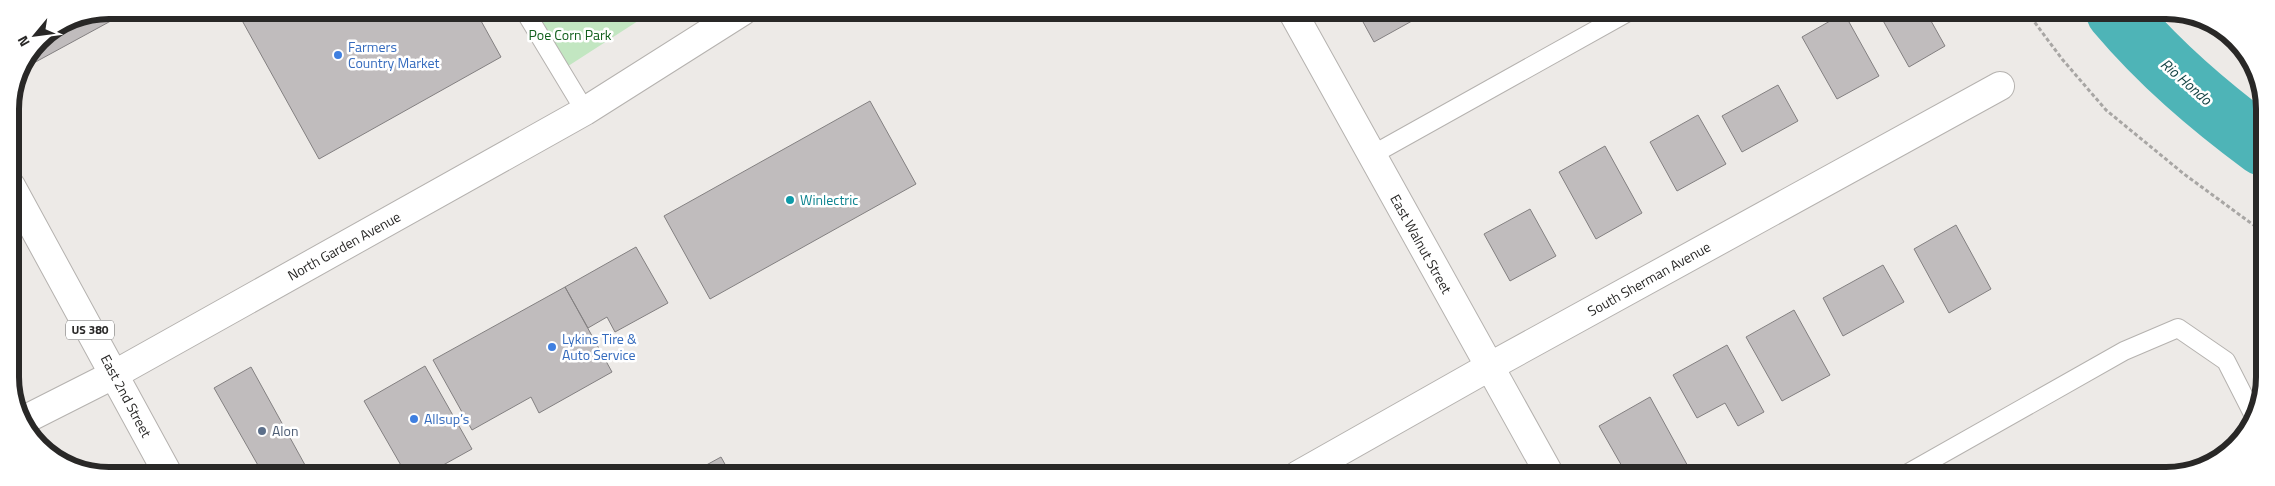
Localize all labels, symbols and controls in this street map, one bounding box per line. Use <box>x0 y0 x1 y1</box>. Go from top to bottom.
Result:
north arrow <box>10 10 60 60</box>
park label: Poe Corn Park <box>529 24 612 45</box>
text: N <box>12 32 35 51</box>
place label: Farmers Country Market <box>348 36 440 73</box>
marker: Farmers Country Market <box>332 49 344 61</box>
water label: Rio Hondo <box>2156 53 2217 111</box>
place label: Winlectric <box>800 189 858 210</box>
street label: East Walnut Street <box>1385 190 1458 297</box>
marker: Winlectric <box>784 194 796 206</box>
street label: North Garden Avenue <box>283 206 404 285</box>
street label: South Sherman Avenue <box>1583 236 1714 321</box>
road number: US 380 <box>66 320 114 340</box>
place label: Lykins Tire & Auto Service <box>562 328 637 365</box>
marker: Lykins Tire & Auto Service <box>546 341 558 353</box>
street label: East 2nd Street <box>96 351 157 441</box>
place label: Allsup’s <box>424 408 469 429</box>
marker: Allsup’s <box>408 413 420 425</box>
place label: Alon <box>272 420 299 441</box>
marker: Alon <box>256 425 268 437</box>

